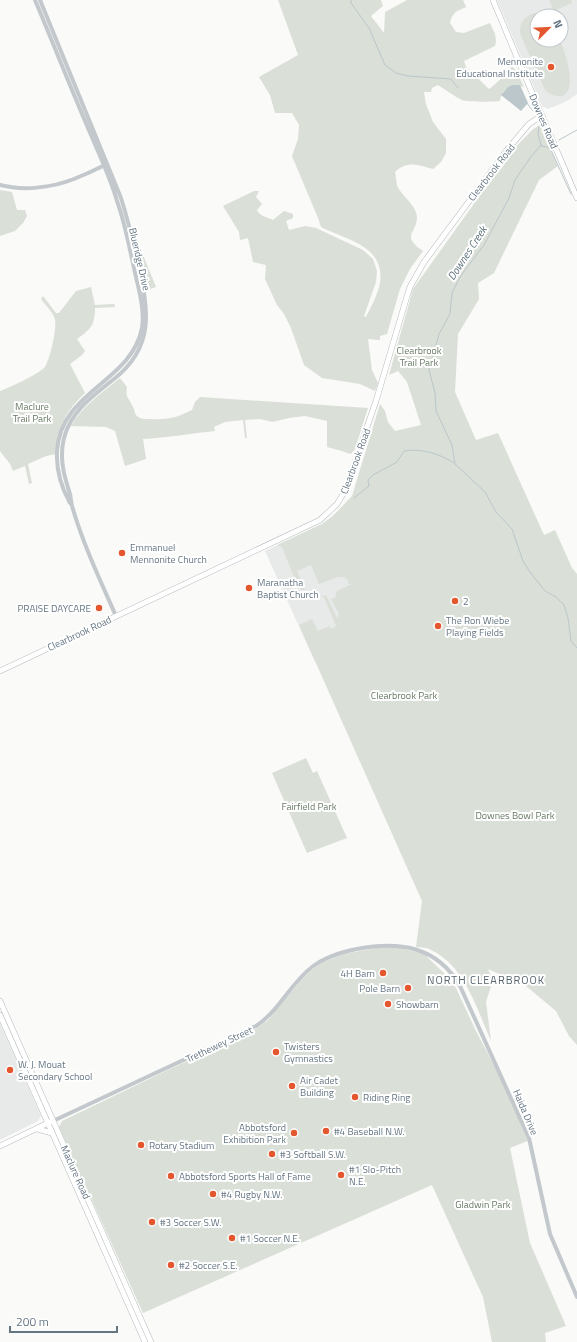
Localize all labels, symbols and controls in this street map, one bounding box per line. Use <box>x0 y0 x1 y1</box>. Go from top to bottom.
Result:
north arrow <box>529 8 569 48</box>
text: N <box>549 17 567 31</box>
place label: Mennonite Educational Institute <box>456 54 543 81</box>
marker: Mennonite Educational Institute <box>546 62 556 72</box>
street label: Downes Road <box>525 91 562 151</box>
street label: Clearbrook Road <box>464 140 519 204</box>
water label: Downes Creek <box>443 222 491 283</box>
street label: Blueridge Drive <box>125 226 154 292</box>
park label: Clearbrook Trail Park <box>396 343 442 370</box>
park label: Maclure Trail Park <box>13 399 52 426</box>
street label: Clearbrook Road <box>337 426 374 496</box>
place label: Emmanuel Mennonite Church <box>130 540 207 567</box>
marker: Emmanuel Mennonite Church <box>117 548 127 558</box>
place label: Maranatha Baptist Church <box>257 575 319 602</box>
marker: Maranatha Baptist Church <box>244 583 254 593</box>
place label: 2 <box>463 594 469 609</box>
marker: 2 <box>450 596 460 606</box>
place label: PRAISE DAYCARE <box>17 601 91 616</box>
marker: PRAISE DAYCARE <box>94 603 104 613</box>
street label: Clearbrook Road <box>45 612 114 655</box>
place label: The Ron Wiebe Playing Fields <box>446 613 509 640</box>
marker: The Ron Wiebe Playing Fields <box>433 621 443 631</box>
park label: Clearbrook Park <box>371 688 437 703</box>
park label: Fairfield Park <box>281 799 337 814</box>
park label: Downes Bowl Park <box>475 808 555 823</box>
place label: 4H Barn <box>340 966 375 981</box>
marker: 4H Barn <box>378 968 388 978</box>
district label: NORTH CLEARBROOK <box>427 972 545 988</box>
place label: Pole Barn <box>359 981 400 996</box>
marker: Pole Barn <box>403 983 413 993</box>
place label: Showbarn <box>396 997 439 1012</box>
marker: Showbarn <box>383 999 393 1009</box>
street label: Trethewey Street <box>183 1022 255 1066</box>
place label: Twisters Gymnastics <box>284 1039 333 1066</box>
marker: Twisters Gymnastics <box>271 1047 281 1057</box>
place label: W. J. Mouat Secondary School <box>18 1057 92 1084</box>
marker: W. J. Mouat Secondary School <box>5 1065 15 1075</box>
place label: Air Cadet Building <box>300 1073 339 1100</box>
marker: Air Cadet Building <box>287 1081 297 1091</box>
street label: Haida Drive <box>509 1087 542 1137</box>
place label: Riding Ring <box>363 1090 410 1105</box>
marker: Riding Ring <box>350 1092 360 1102</box>
place label: Abbotsford Exhibition Park <box>223 1120 286 1147</box>
place label: #4 Baseball N.W. <box>334 1124 405 1139</box>
marker: #4 Baseball N.W. <box>321 1126 331 1136</box>
marker: Abbotsford Exhibition Park <box>289 1128 299 1138</box>
place label: Rotary Stadium <box>149 1138 214 1153</box>
marker: Rotary Stadium <box>136 1140 146 1150</box>
street label: Maclure Road <box>57 1143 94 1202</box>
place label: #3 Softball S.W. <box>280 1147 346 1162</box>
marker: #3 Softball S.W. <box>267 1149 277 1159</box>
place label: #1 Slo-Pitch N.E. <box>349 1162 401 1189</box>
place label: Abbotsford Sports Hall of Fame <box>179 1169 311 1184</box>
marker: #1 Slo-Pitch N.E. <box>336 1170 346 1180</box>
marker: Abbotsford Sports Hall of Fame <box>166 1171 176 1181</box>
place label: #4 Rugby N.W. <box>221 1187 282 1202</box>
marker: #4 Rugby N.W. <box>208 1189 218 1199</box>
park label: Gladwin Park <box>455 1197 511 1212</box>
place label: #3 Soccer S.W. <box>160 1215 221 1230</box>
marker: #3 Soccer S.W. <box>147 1217 157 1227</box>
place label: #1 Soccer N.E. <box>240 1231 300 1246</box>
marker: #1 Soccer N.E. <box>227 1233 237 1243</box>
place label: #2 Soccer S.E. <box>179 1258 238 1273</box>
marker: #2 Soccer S.E. <box>166 1260 176 1270</box>
scale bar <box>10 1308 117 1334</box>
text: 200 m <box>16 1312 49 1331</box>

